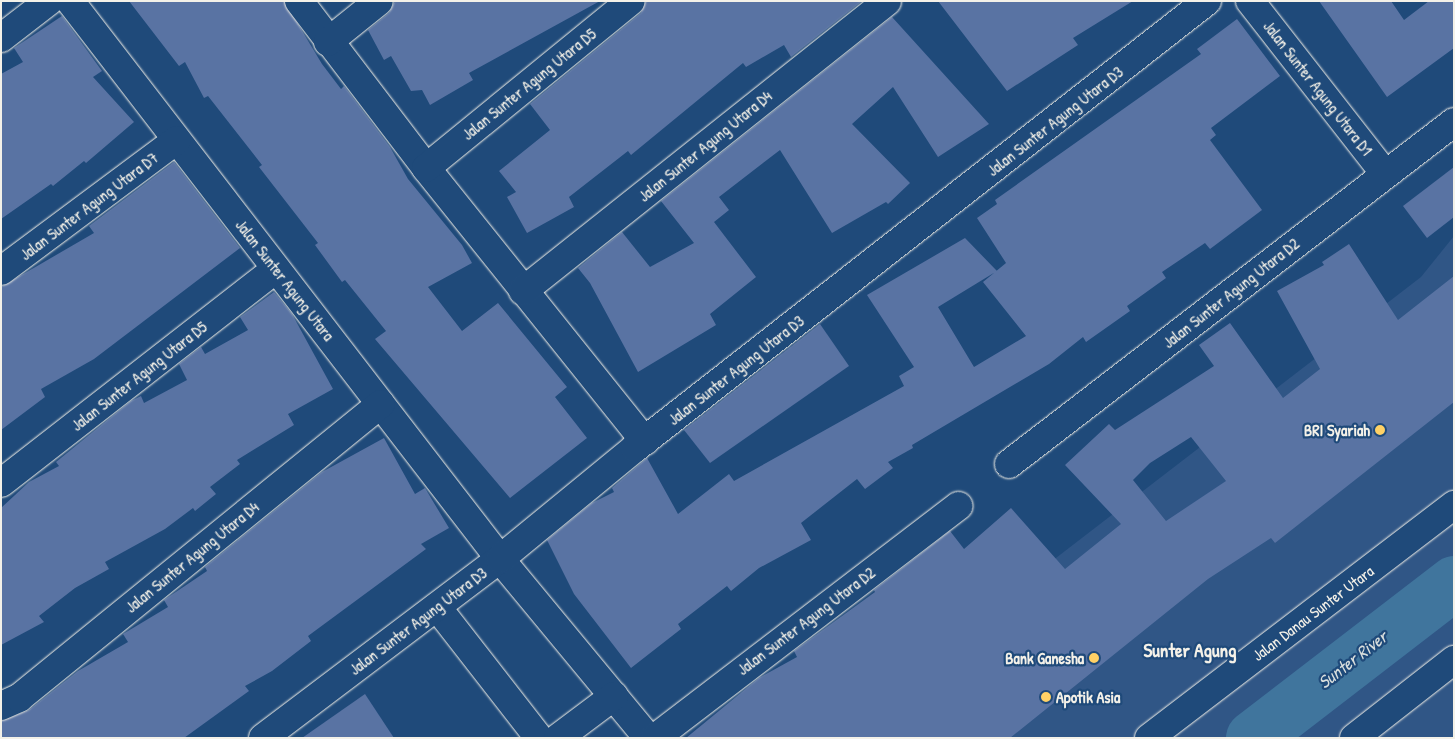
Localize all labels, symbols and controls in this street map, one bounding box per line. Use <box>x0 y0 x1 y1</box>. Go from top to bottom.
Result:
street label: Jalan Sunter Agung Utara D1 <box>1259 17 1377 159</box>
street label: Jalan Sunter Agung Utara D5 <box>458 24 600 144</box>
street label: Jalan Sunter Agung Utara D3 <box>983 62 1127 180</box>
street label: Jalan Sunter Agung Utara D4 <box>634 86 776 206</box>
street label: Jalan Sunter Agung Utara D7 <box>16 148 162 264</box>
street label: Jalan Sunter Agung Utara <box>232 216 338 344</box>
street label: Jalan Sunter Agung Utara D2 <box>1159 234 1303 352</box>
street label: Jalan Sunter Agung Utara D3 <box>664 311 808 429</box>
street label: Jalan Sunter Agung Utara D5 <box>67 317 211 435</box>
place label: BRI Syariah <box>1304 420 1370 440</box>
marker: BRI Syariah <box>1374 424 1386 436</box>
street label: Jalan Sunter Agung Utara D4 <box>121 497 263 617</box>
street label: Jalan Danau Sunter Utara <box>1249 561 1377 665</box>
street label: Jalan Sunter Agung Utara D3 <box>345 563 491 679</box>
street label: Jalan Sunter Agung Utara D2 <box>733 563 879 679</box>
water label: Sunter River <box>1314 626 1392 694</box>
district label: Sunter Agung <box>1143 640 1237 662</box>
place label: Bank Ganesha <box>1005 648 1084 668</box>
marker: Bank Ganesha <box>1088 652 1100 664</box>
place label: Apotik Asia <box>1056 687 1120 707</box>
marker: Apotik Asia <box>1040 691 1052 703</box>

